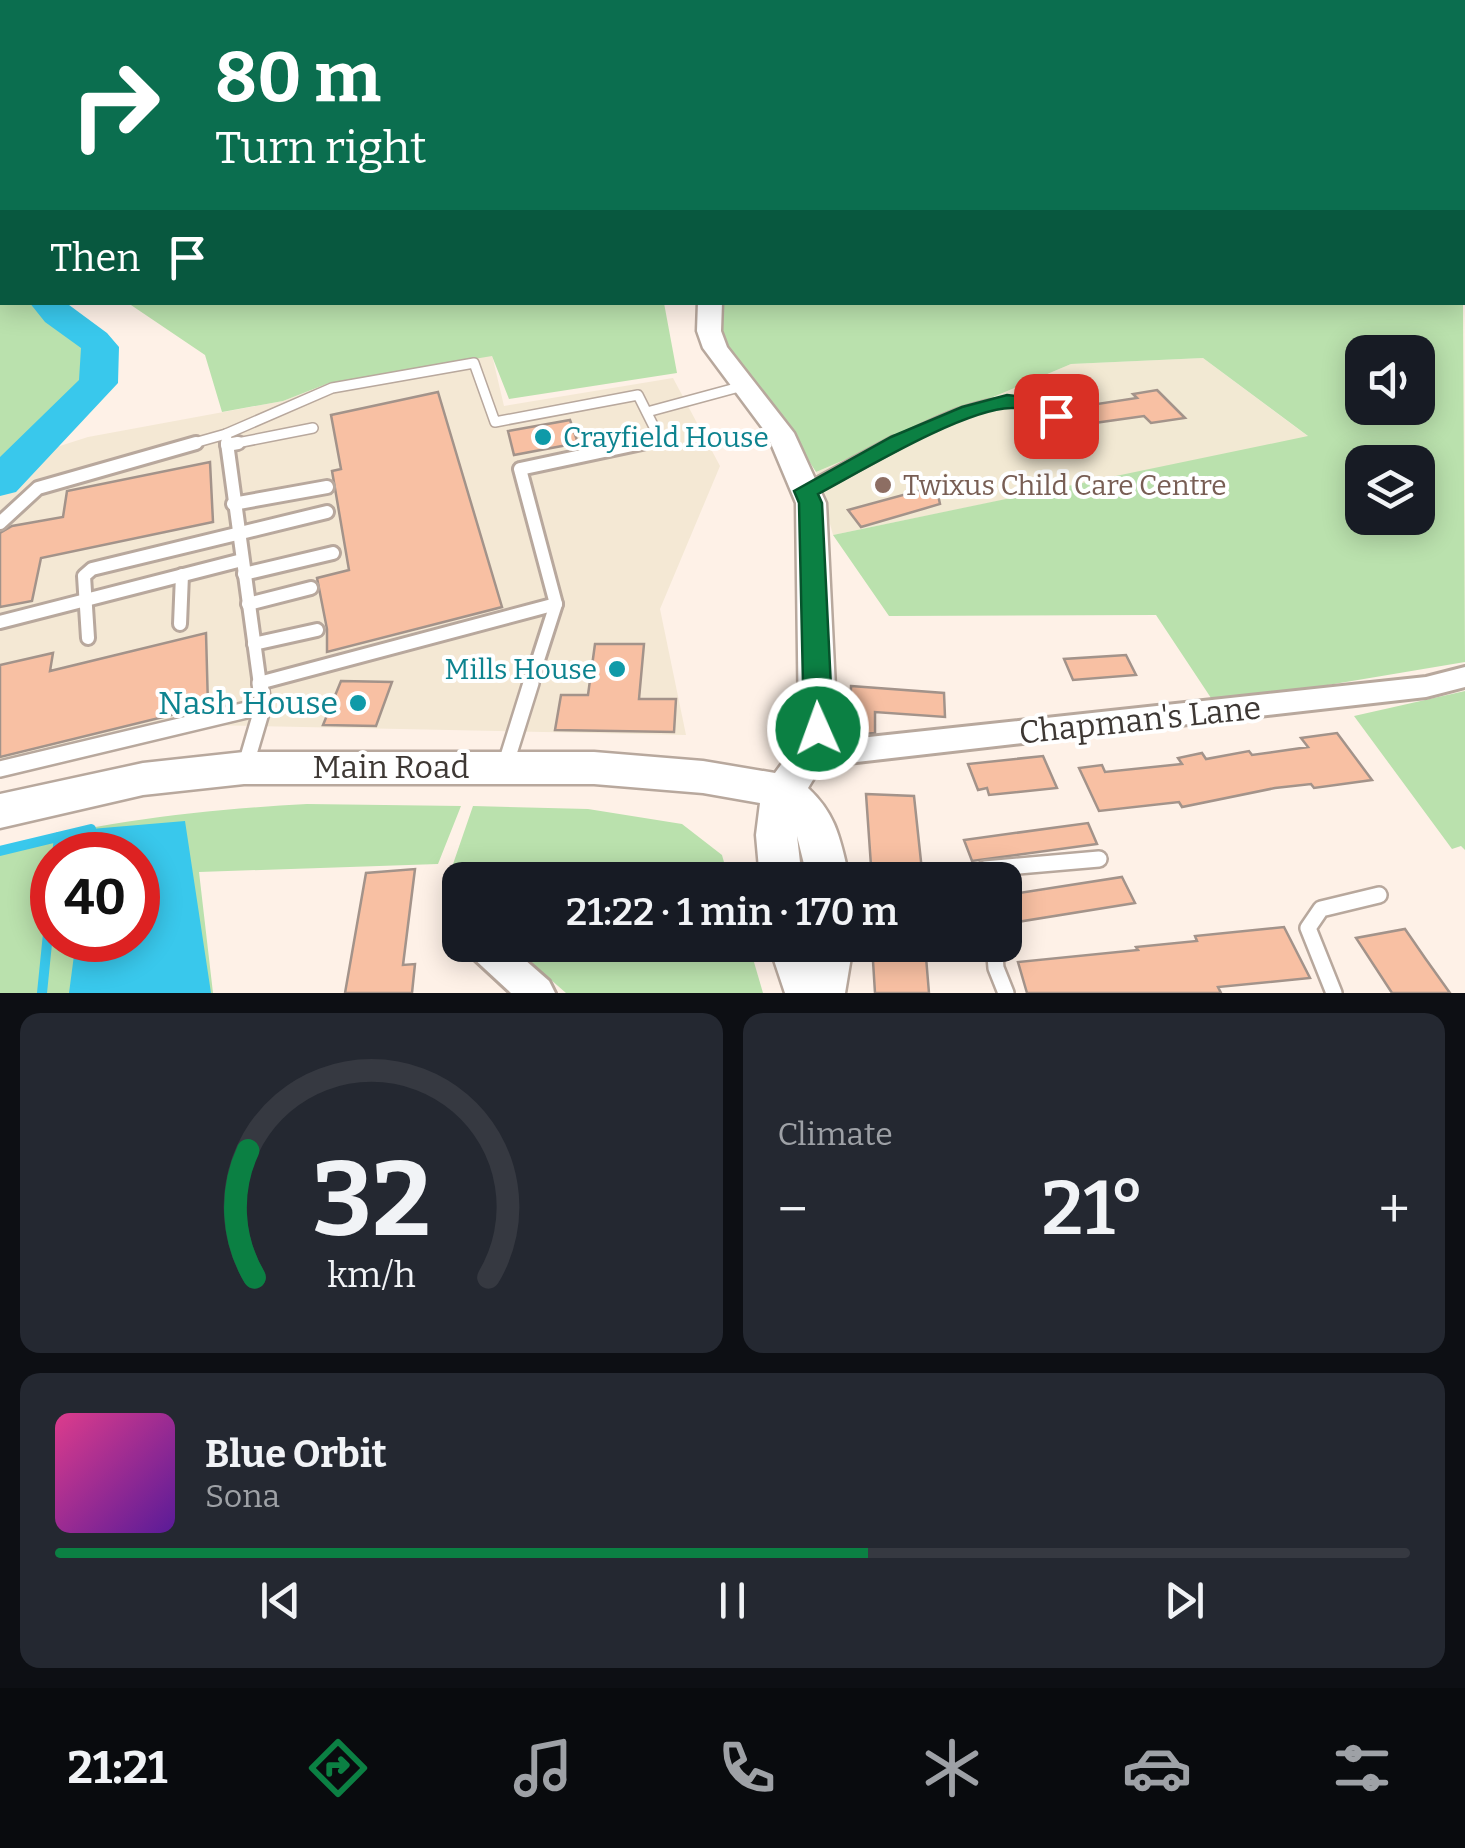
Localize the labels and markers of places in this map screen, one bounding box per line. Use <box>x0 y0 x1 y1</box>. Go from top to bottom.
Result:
pin <box>1014 374 1099 459</box>
place label: Crayfield House <box>563 421 769 454</box>
marker: Crayfield House <box>532 426 554 448</box>
place label: Twixus Child Care Centre <box>903 469 1227 502</box>
marker: Twixus Child Care Centre <box>872 474 894 496</box>
place label: Mills House <box>445 653 597 686</box>
marker: Mills House <box>606 658 628 680</box>
place label: Nash House <box>158 684 338 722</box>
marker: Nash House <box>347 692 369 714</box>

